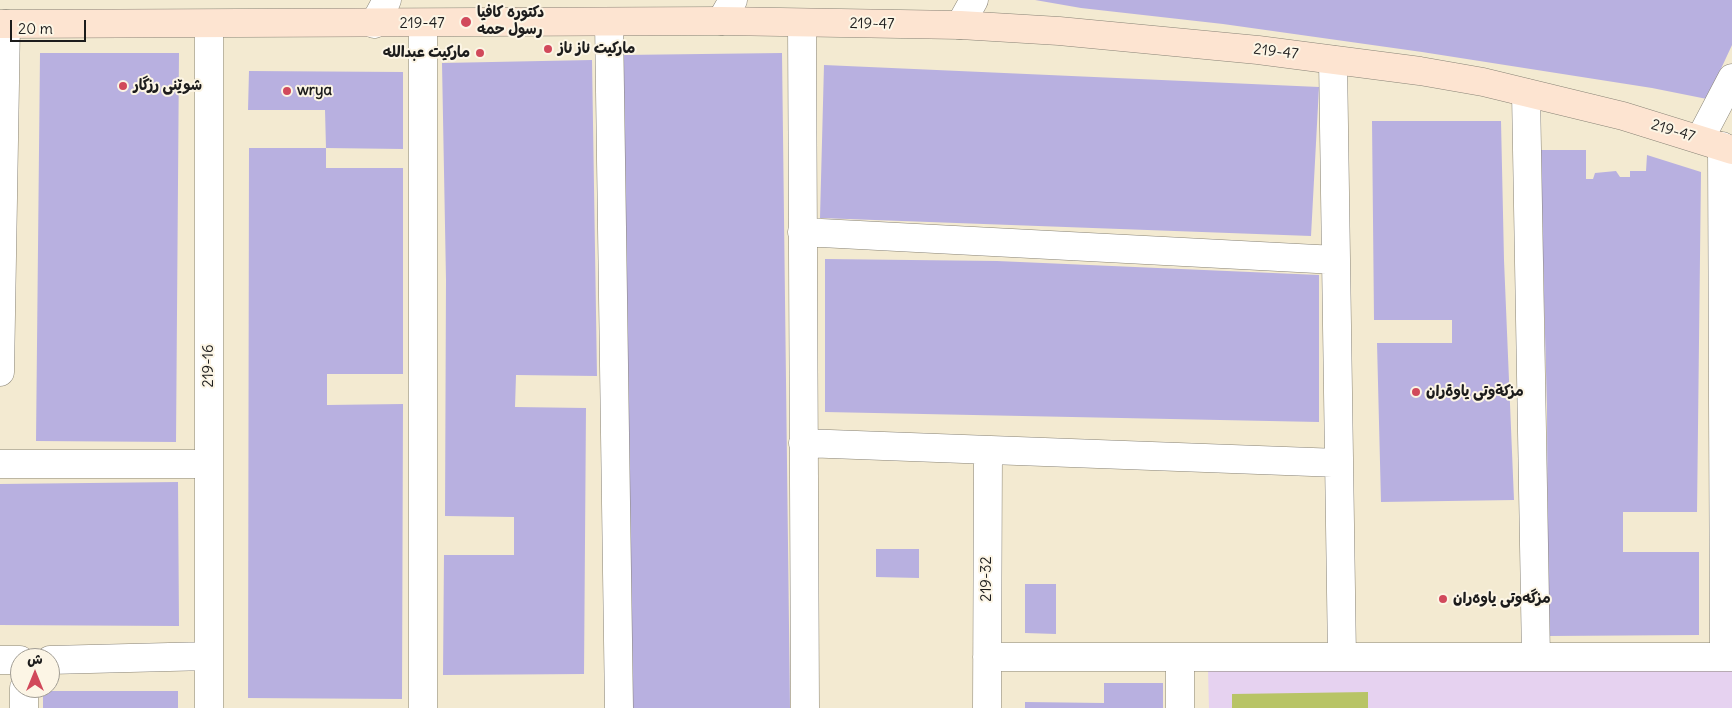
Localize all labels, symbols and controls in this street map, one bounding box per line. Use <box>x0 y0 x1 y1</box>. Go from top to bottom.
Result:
place label: دکتورە کافیا رسول حمە <box>477 4 544 39</box>
scale bar <box>12 10 89 42</box>
street label: 219-47 <box>399 15 445 33</box>
marker: دکتورە کافیا رسول حمە <box>459 15 473 29</box>
street label: 219-47 <box>849 15 895 33</box>
text: 20 m <box>18 19 53 38</box>
place label: ماركيت ناز ناز <box>558 40 635 58</box>
street label: 219-47 <box>1253 40 1299 64</box>
marker: ماركيت ناز ناز <box>542 43 554 55</box>
place label: ماركيت عبدالله <box>383 44 470 62</box>
marker: ماركيت عبدالله <box>474 47 486 59</box>
place label: شوێنی رزگار <box>133 77 202 95</box>
marker: شوێنی رزگار <box>117 80 129 92</box>
place label: wrya <box>297 82 332 100</box>
marker: wrya <box>281 85 293 97</box>
street label: 219-47 <box>1649 116 1697 146</box>
street label: 219-16 <box>200 344 218 388</box>
place label: مزكةوتى ياوةران <box>1426 383 1524 401</box>
marker: مزكةوتى ياوةران <box>1410 386 1422 398</box>
street label: 219-32 <box>978 556 996 602</box>
place label: مزگەوتی یاوەران <box>1453 590 1551 608</box>
marker: مزگەوتی یاوەران <box>1437 593 1449 605</box>
north arrow <box>10 648 60 698</box>
text: ش <box>27 650 43 668</box>

